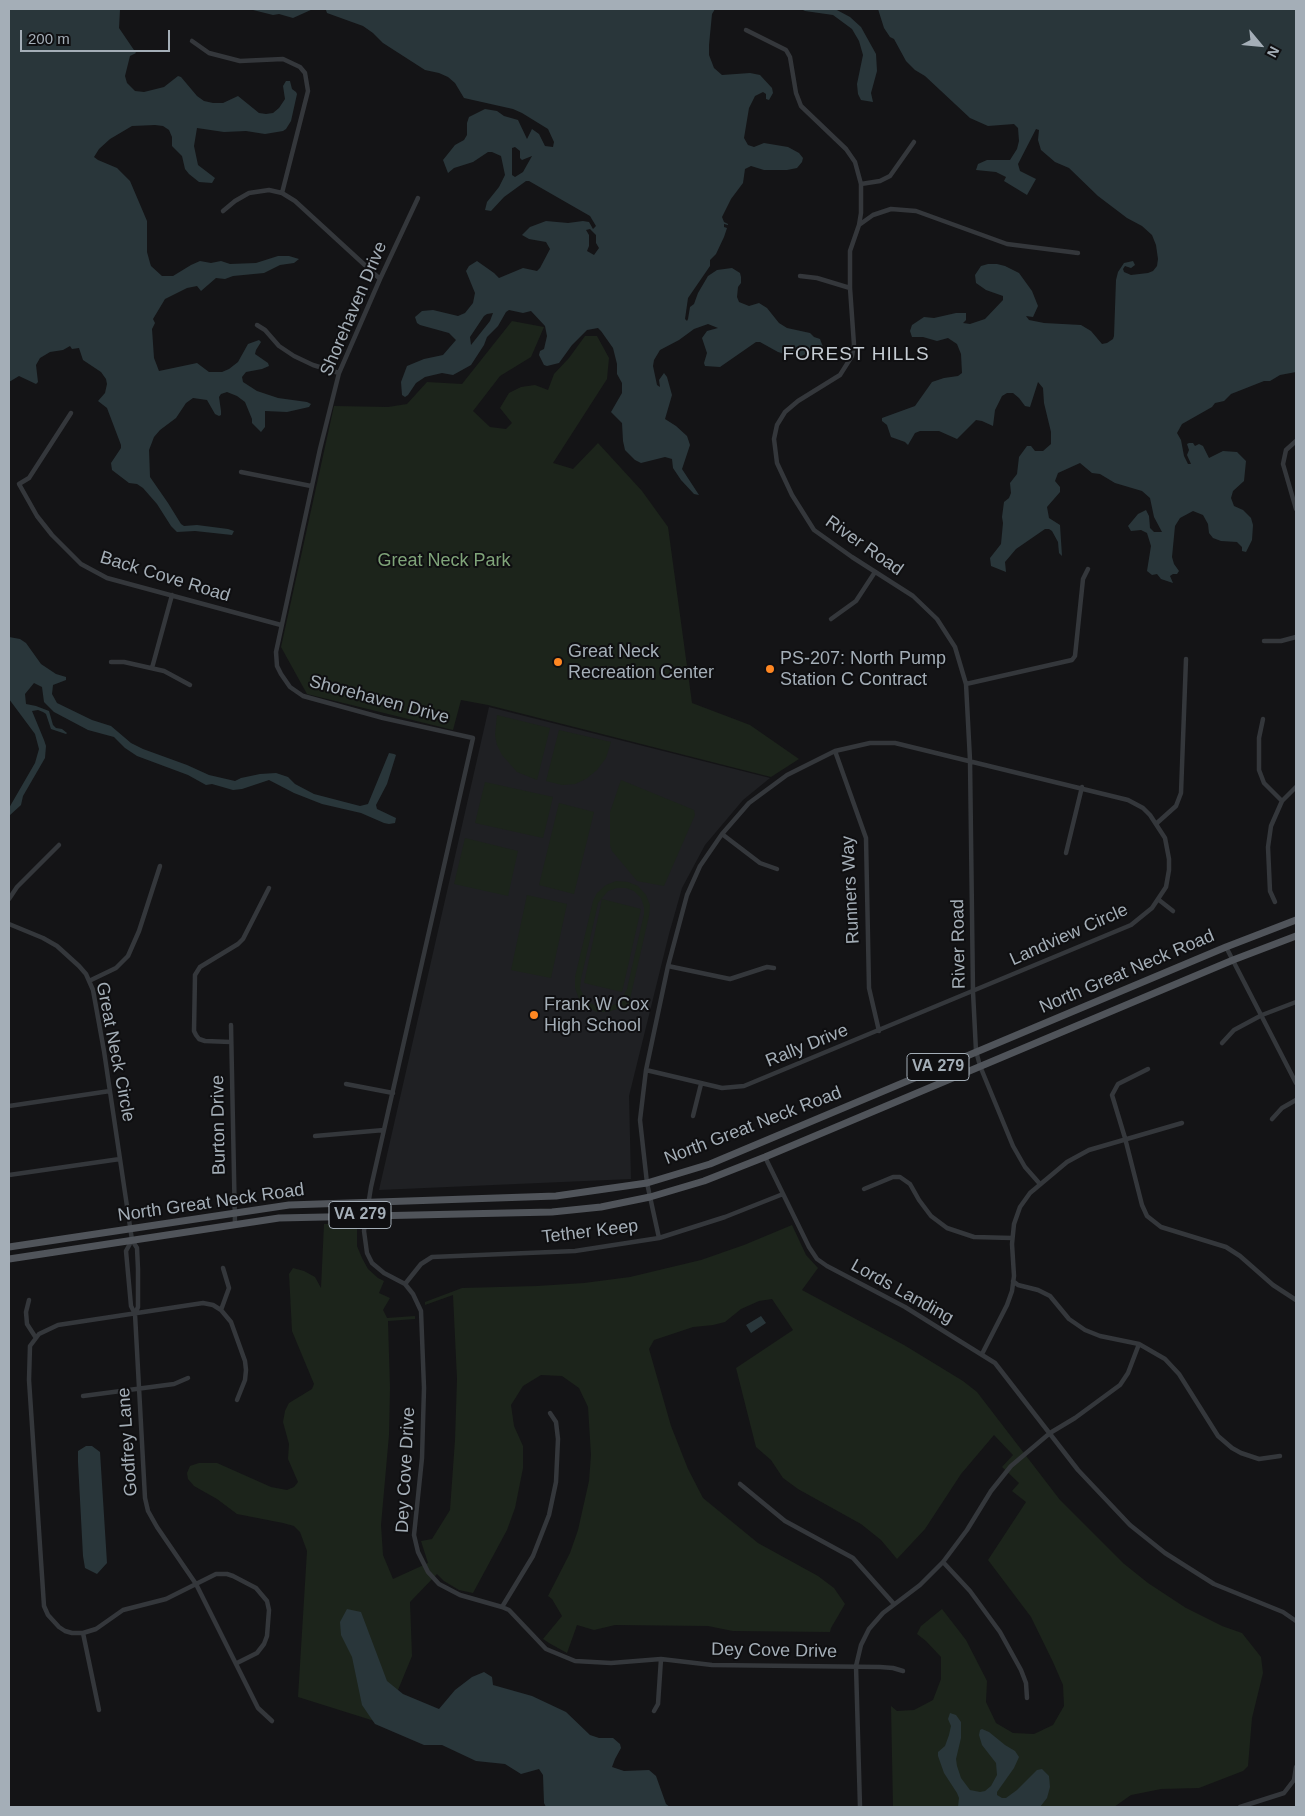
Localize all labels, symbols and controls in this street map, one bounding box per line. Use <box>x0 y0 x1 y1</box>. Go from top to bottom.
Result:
scale bar <box>22 20 172 52</box>
north arrow <box>1235 20 1285 70</box>
text: 200 m <box>28 30 70 47</box>
text: N <box>1264 44 1283 60</box>
street label: Shorehaven Drive <box>316 238 392 380</box>
district label: FOREST HILLS <box>781 344 931 366</box>
street label: River Road <box>821 511 907 581</box>
street label: Back Cove Road <box>97 547 233 607</box>
park label: Great Neck Park <box>377 550 511 572</box>
place label: Great Neck Recreation Center <box>568 641 714 684</box>
place label: PS-207: North Pump Station C Contract <box>780 648 946 691</box>
marker: Great Neck Recreation Center <box>552 656 564 668</box>
marker: PS-207: North Pump Station C Contract <box>764 663 776 675</box>
street label: Shorehaven Drive <box>307 671 451 729</box>
street label: Runners Way <box>837 835 865 945</box>
street label: River Road <box>947 899 971 989</box>
street label: Landview Circle <box>1007 899 1131 971</box>
street label: North Great Neck Road <box>1036 925 1218 1019</box>
street label: Great Neck Circle <box>91 980 139 1124</box>
place label: Frank W Cox High School <box>544 994 649 1036</box>
marker: Frank W Cox High School <box>528 1009 540 1021</box>
street label: Rally Drive <box>763 1020 851 1072</box>
road number: VA 279 <box>907 1054 969 1080</box>
street label: Burton Drive <box>207 1075 231 1175</box>
street label: North Great Neck Road <box>661 1082 845 1170</box>
street label: North Great Neck Road <box>116 1179 306 1227</box>
road number: VA 279 <box>329 1202 391 1228</box>
street label: Tether Keep <box>541 1215 639 1249</box>
street label: Lords Landing <box>847 1255 957 1329</box>
street label: Godfrey Lane <box>113 1387 143 1497</box>
street label: Dey Cove Drive <box>392 1407 420 1533</box>
street label: Dey Cove Drive <box>711 1639 837 1663</box>

